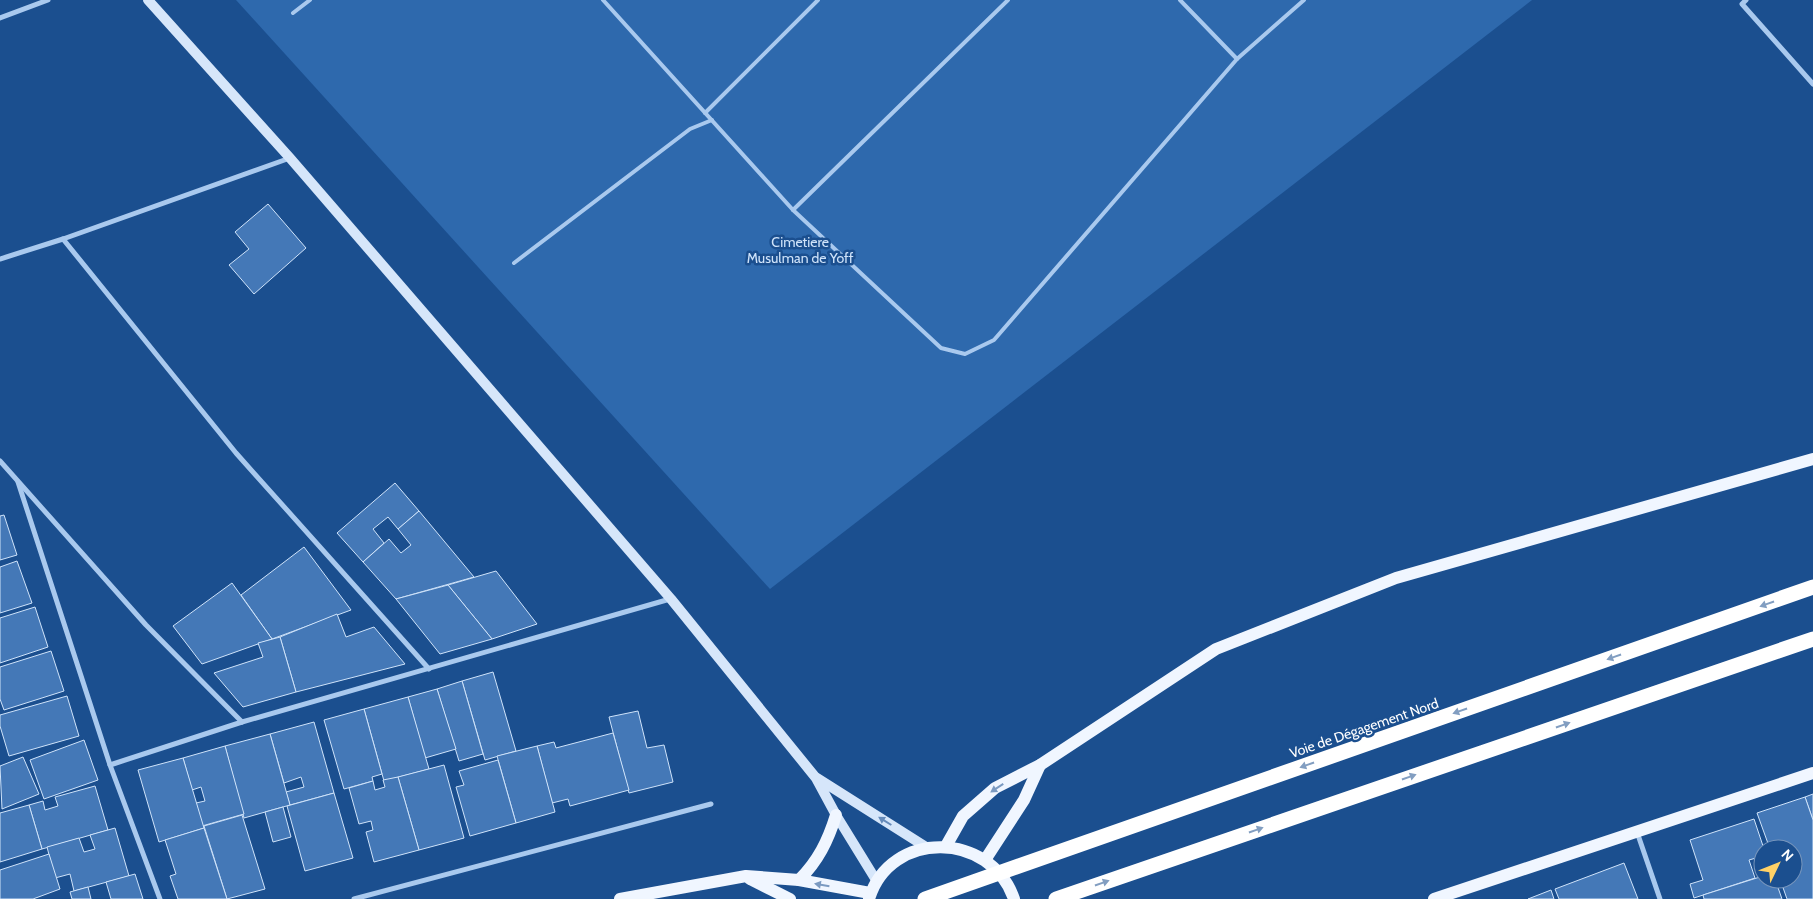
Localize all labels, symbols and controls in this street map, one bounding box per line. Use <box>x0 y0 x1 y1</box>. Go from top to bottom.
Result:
park label: Cimetiere Musulman de Yoff <box>747 233 854 267</box>
one-way arrow <box>1759 600 1774 608</box>
one-way arrow <box>1606 654 1621 661</box>
street label: Voie de Dégagement Nord <box>1287 694 1441 762</box>
one-way arrow <box>1453 708 1468 715</box>
one-way arrow <box>1556 720 1571 728</box>
one-way arrow <box>1299 761 1314 769</box>
one-way arrow <box>1402 773 1417 781</box>
one-way arrow <box>990 783 1004 793</box>
one-way arrow <box>879 817 892 826</box>
one-way arrow <box>1248 826 1263 833</box>
north arrow <box>1753 839 1803 889</box>
text: N <box>1778 845 1797 865</box>
one-way arrow <box>1095 879 1110 887</box>
one-way arrow <box>814 880 830 888</box>

